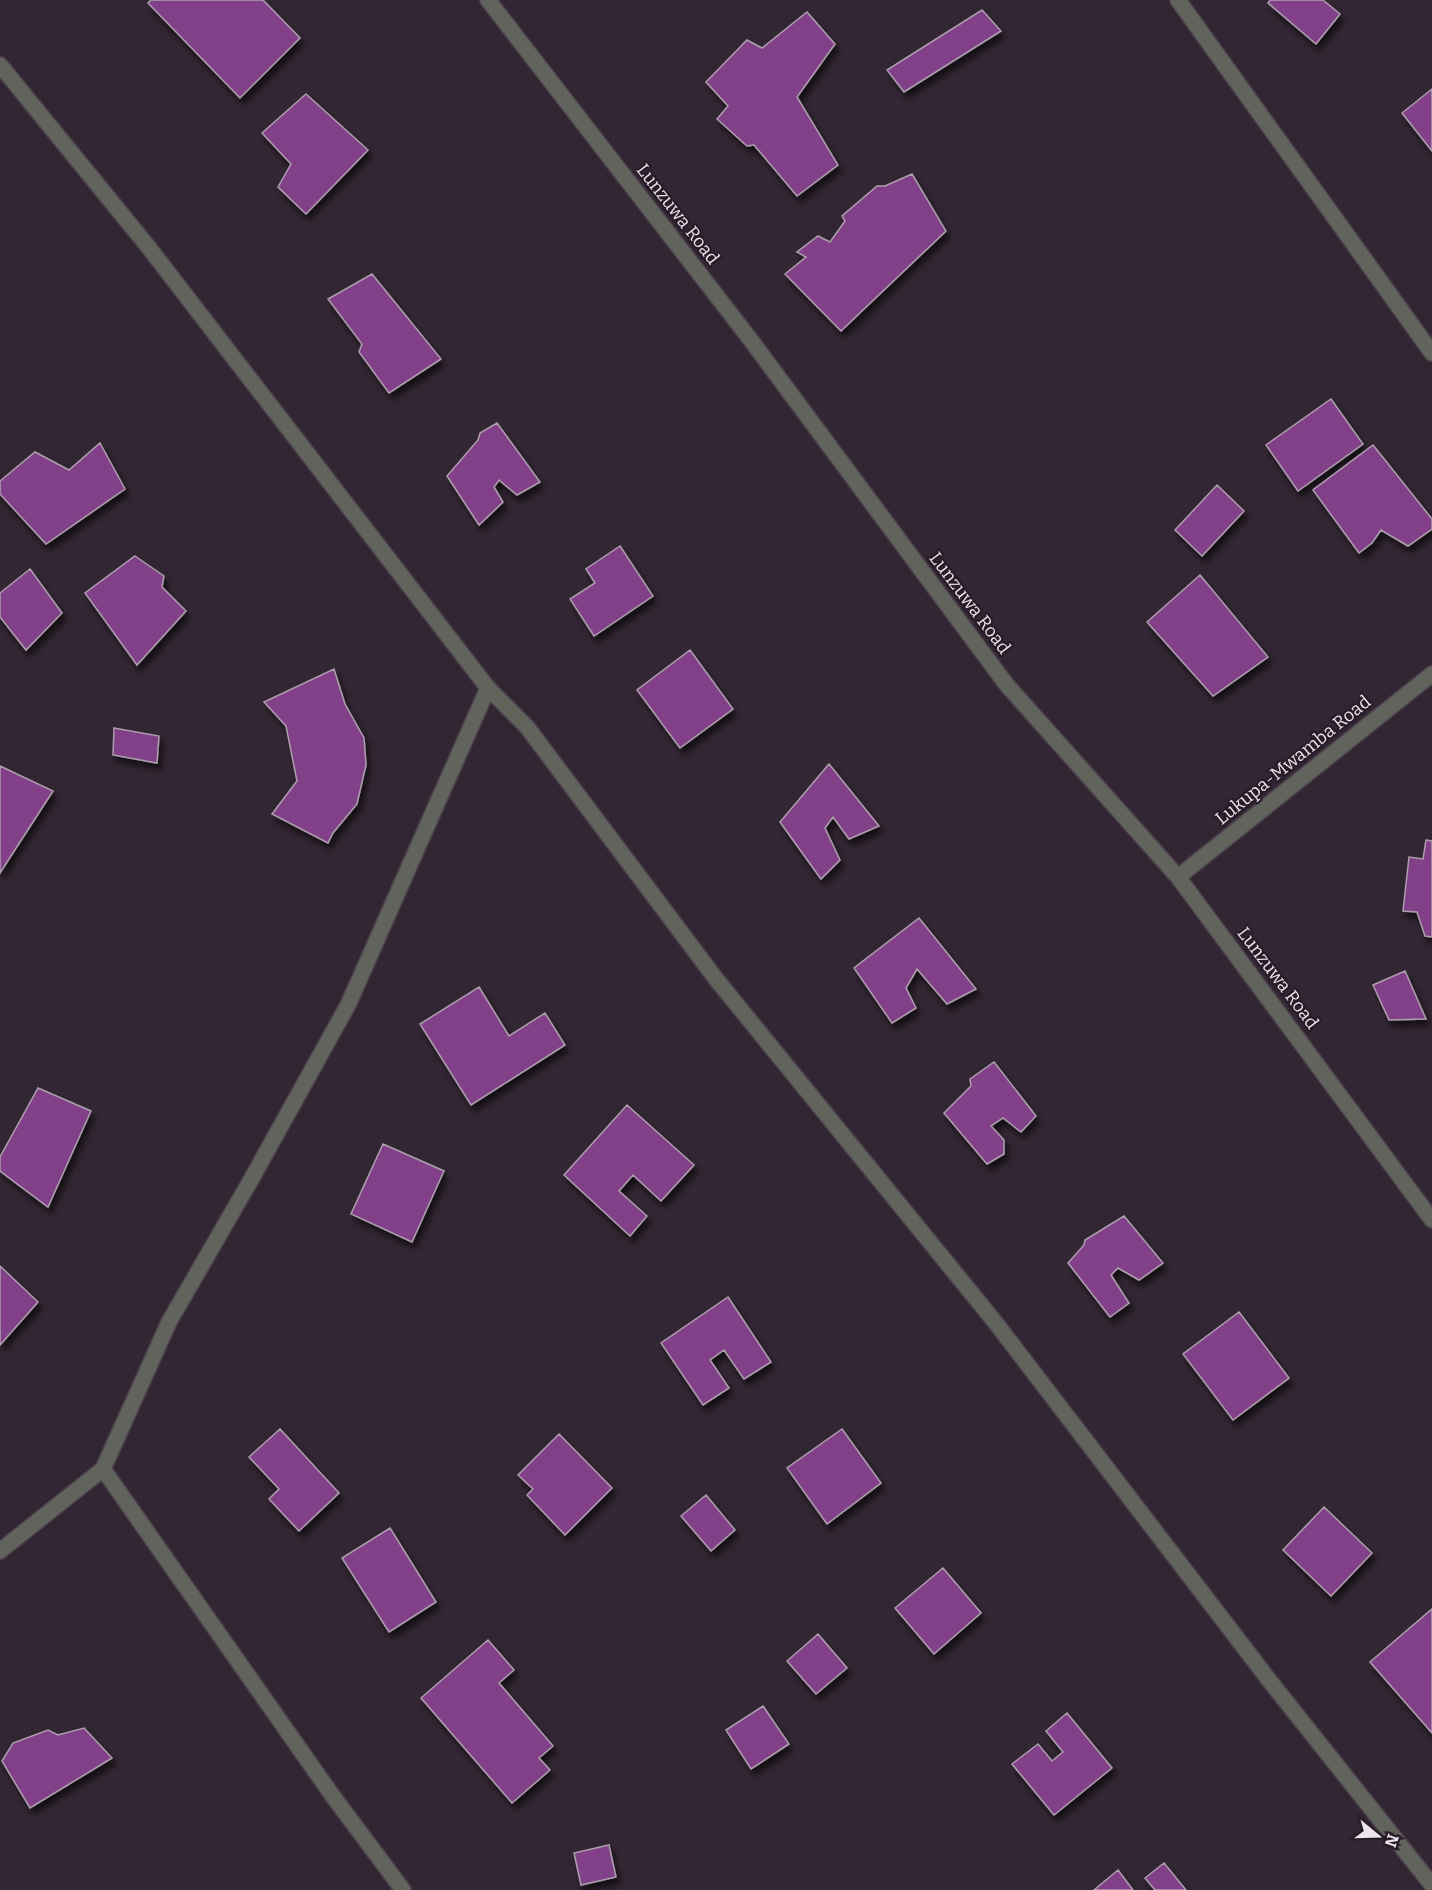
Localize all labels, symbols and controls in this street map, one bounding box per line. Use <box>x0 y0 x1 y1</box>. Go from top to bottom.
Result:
street label: Lunzuwa Road <box>632 159 724 269</box>
street label: Lunzuwa Road <box>925 548 1016 658</box>
street label: Lukupa-Mwamba Road <box>1211 690 1375 829</box>
street label: Lunzuwa Road <box>1233 923 1324 1033</box>
north arrow <box>1348 1806 1408 1866</box>
text: N <box>1381 1832 1403 1850</box>

